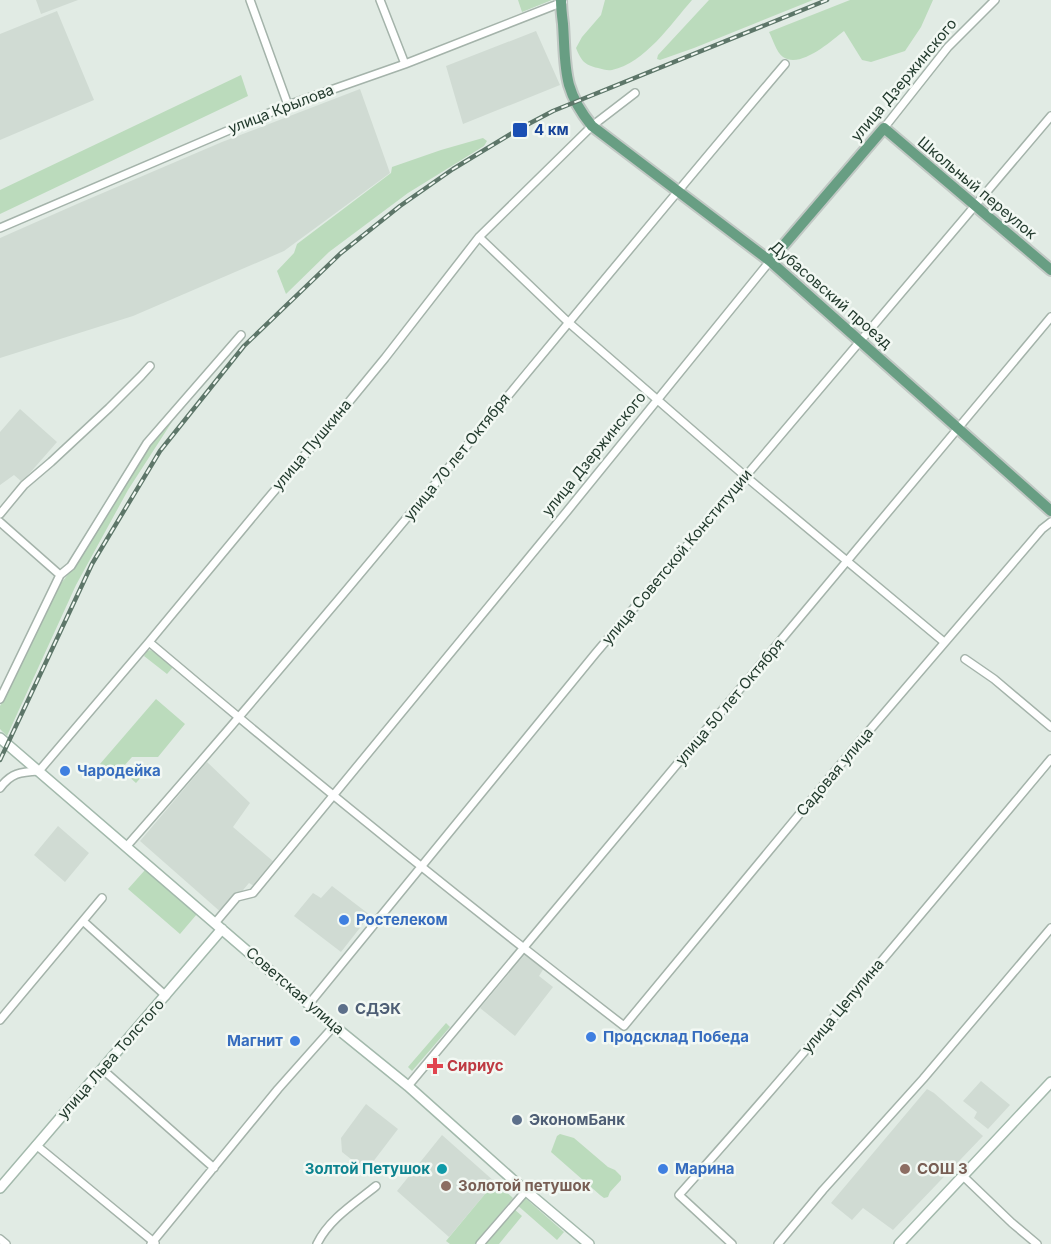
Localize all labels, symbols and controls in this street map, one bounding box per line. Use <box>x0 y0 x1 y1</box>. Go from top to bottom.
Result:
street label: улица Дзержинского <box>847 14 961 145</box>
street label: улица Крылова <box>225 80 336 137</box>
place label: 4 км <box>534 120 569 139</box>
marker: 4 км <box>511 121 529 139</box>
street label: Школьный переулок <box>914 132 1041 243</box>
street label: Дубасовский проезд <box>766 237 896 353</box>
street label: улица Дзержинского <box>538 388 650 520</box>
street label: улица 70 лет Октября <box>399 389 514 524</box>
street label: улица Пушкина <box>268 395 355 494</box>
street label: улица Советской Конституции <box>597 465 756 648</box>
street label: улица 50 лет Октября <box>671 634 788 769</box>
street label: Садовая улица <box>792 723 877 820</box>
place label: Чародейка <box>77 761 161 780</box>
marker: Чародейка <box>58 764 72 778</box>
place label: Ростелеком <box>356 910 448 929</box>
marker: Ростелеком <box>337 913 351 927</box>
street label: Советская улица <box>242 943 348 1039</box>
street label: улица Цепулина <box>798 955 888 1057</box>
street label: улица Льва Толстого <box>53 995 168 1123</box>
place label: СДЭК <box>355 999 401 1018</box>
marker: СДЭК <box>336 1002 350 1016</box>
place label: Продсклад Победа <box>603 1027 749 1046</box>
marker: Продсклад Победа <box>584 1030 598 1044</box>
place label: Магнит <box>227 1031 283 1050</box>
marker: Магнит <box>288 1034 302 1048</box>
place label: Сириус <box>447 1056 504 1075</box>
marker: Сириус <box>428 1059 442 1073</box>
place label: ЭкономБанк <box>529 1110 625 1129</box>
marker: ЭкономБанк <box>510 1113 524 1127</box>
place label: Золтой Петушок <box>305 1159 430 1178</box>
place label: Марина <box>675 1159 735 1178</box>
place label: СОШ 3 <box>917 1159 968 1178</box>
marker: Золтой Петушок <box>435 1162 449 1176</box>
marker: Марина <box>656 1162 670 1176</box>
marker: СОШ 3 <box>898 1162 912 1176</box>
place label: Золотой петушок <box>458 1176 591 1195</box>
marker: Золотой петушок <box>439 1179 453 1193</box>

